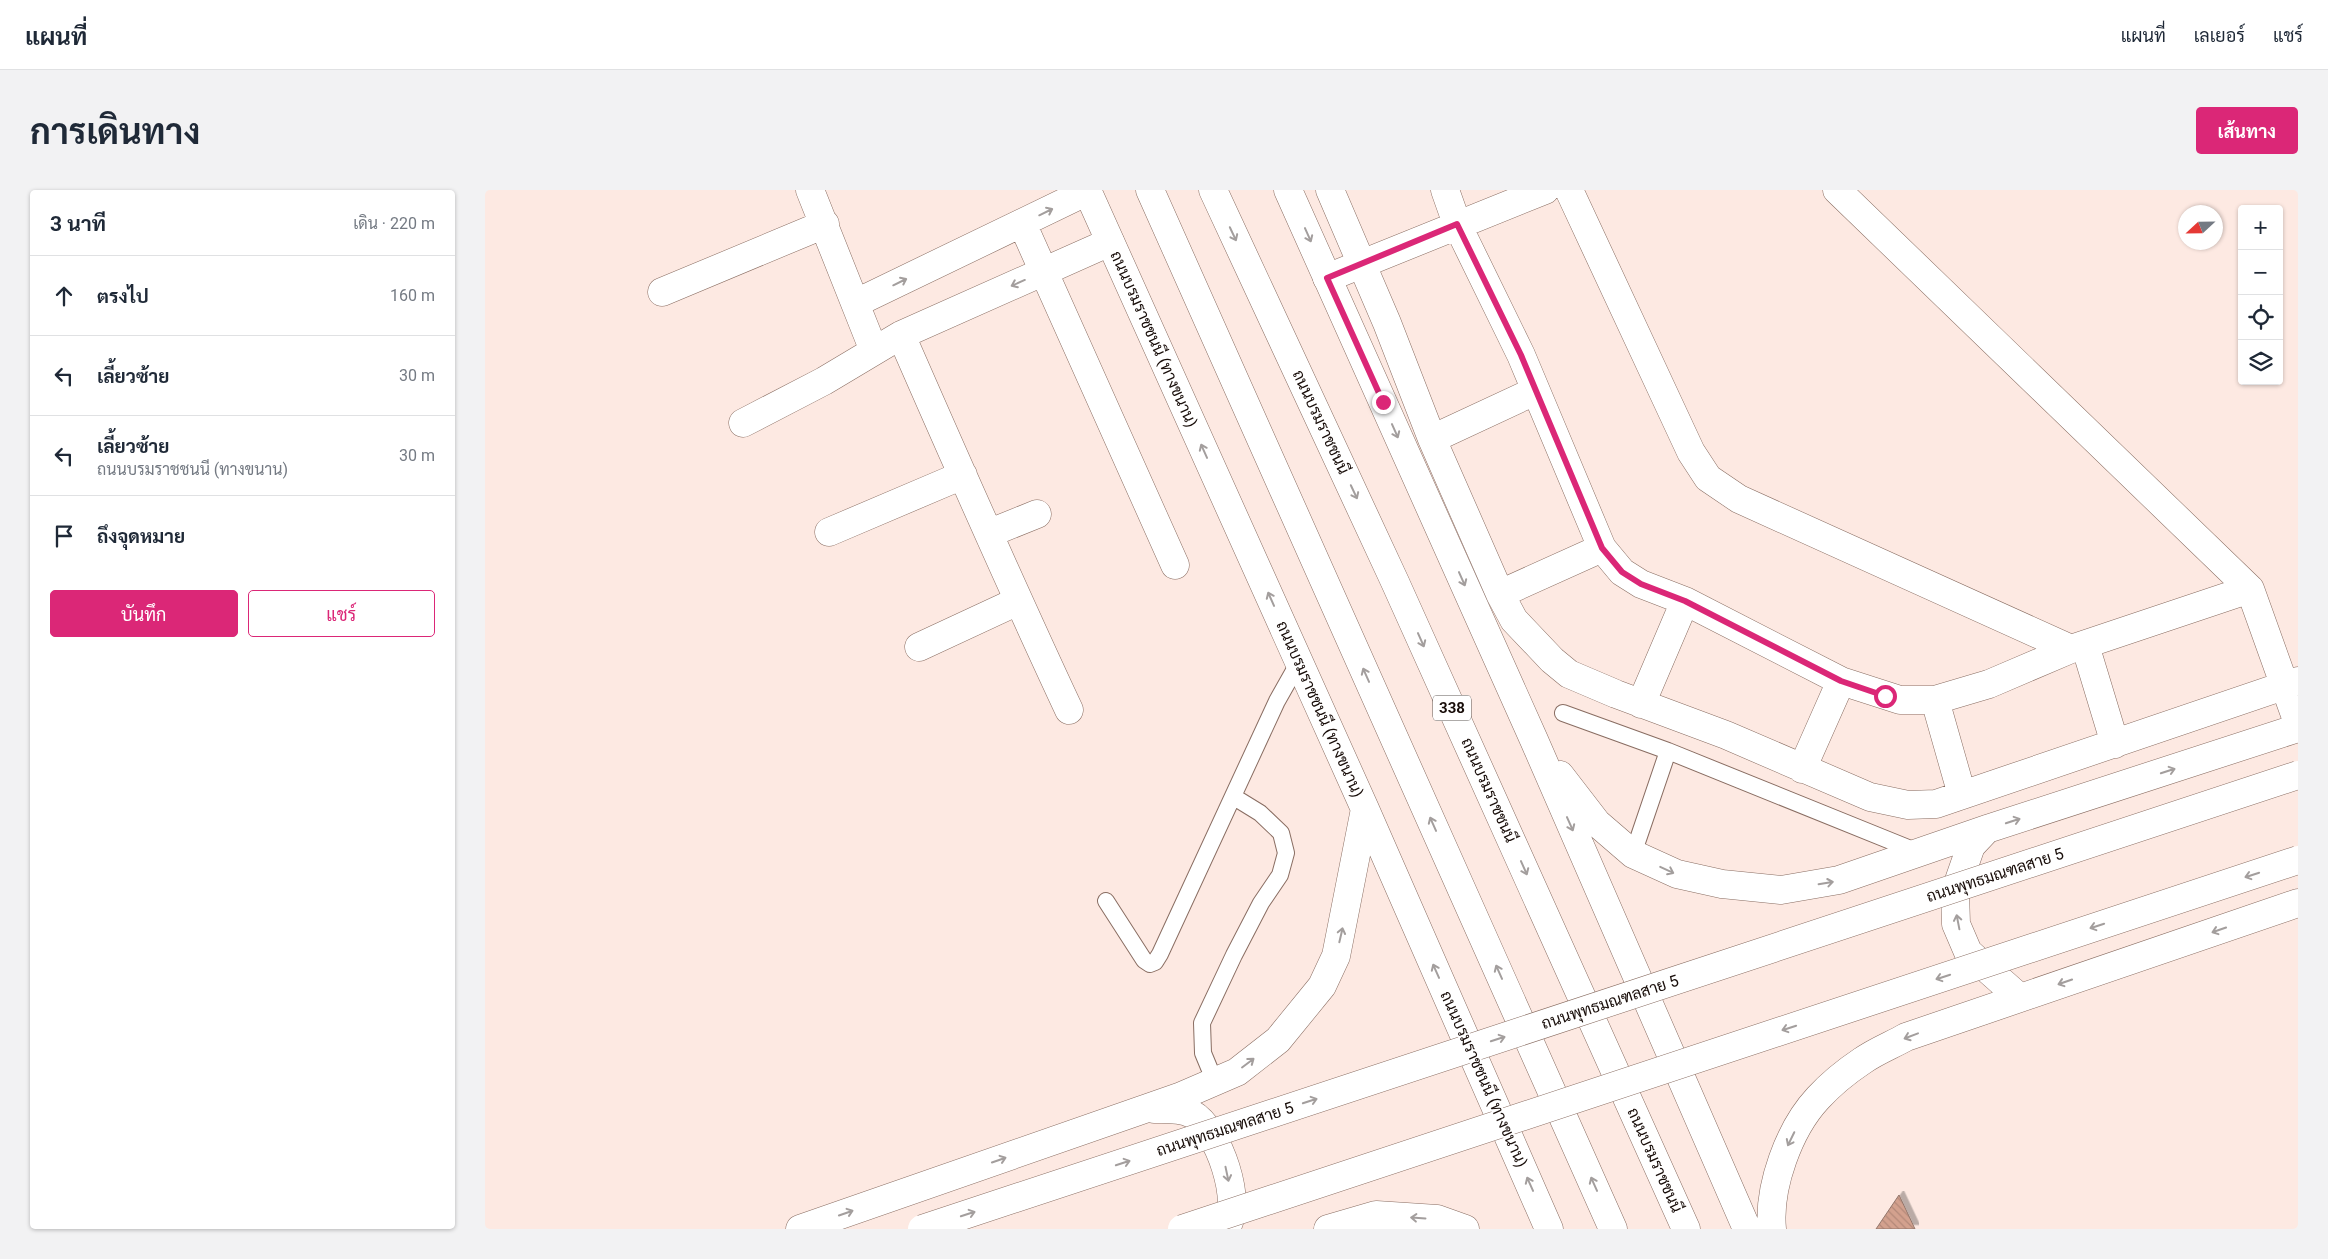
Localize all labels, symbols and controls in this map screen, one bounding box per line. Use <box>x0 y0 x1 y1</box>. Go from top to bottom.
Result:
text: แผนที่ <box>25 23 87 51</box>
text: แผนที่ <box>2121 25 2166 46</box>
text: เลเยอร์ <box>2194 25 2245 46</box>
text: แชร์ <box>2273 25 2303 46</box>
button: เส้นทาง <box>2196 107 2298 154</box>
text: การเดินทาง <box>30 112 200 153</box>
north arrow <box>2178 205 2223 250</box>
map controls <box>2238 205 2283 385</box>
button: + <box>2238 205 2283 250</box>
one-way arrow <box>1038 206 1053 216</box>
text: 3 นาที <box>50 212 106 236</box>
text: เดิน · 220 m <box>353 214 435 233</box>
one-way arrow <box>1229 226 1238 241</box>
one-way arrow <box>1303 227 1313 242</box>
street label: ถนนบรมราชชนนี (ทางขนาน) <box>1106 247 1203 430</box>
button: − <box>2238 250 2283 295</box>
one-way arrow <box>892 277 907 287</box>
one-way arrow <box>1011 279 1026 288</box>
icon: ahead <box>50 282 78 310</box>
text: ตรงไป <box>97 285 149 308</box>
text: 160 m <box>390 286 435 305</box>
button: locate <box>2238 295 2283 340</box>
button: layers <box>2238 340 2283 385</box>
icon: left <box>50 362 78 390</box>
text: เลี้ยวซ้าย <box>97 365 169 388</box>
text: 30 m <box>399 366 435 385</box>
street label: ถนนบรมราชชนนี <box>1289 366 1355 477</box>
route end <box>1372 391 1395 414</box>
one-way arrow <box>1391 423 1401 438</box>
text: เลี้ยวซ้าย <box>97 435 169 458</box>
icon: left <box>50 442 78 470</box>
one-way arrow <box>1199 444 1209 459</box>
text: 30 m <box>399 446 435 465</box>
text: ถนนบรมราชชนนี (ทางขนาน) <box>97 460 288 479</box>
one-way arrow <box>1349 485 1359 500</box>
icon: arrive <box>50 522 78 550</box>
text: ถึงจุดหมาย <box>97 525 185 548</box>
one-way arrow <box>1457 571 1467 586</box>
button: บันทึก <box>50 590 238 637</box>
button: แชร์ <box>248 590 435 637</box>
one-way arrow <box>1266 592 1275 607</box>
street label: ถนนบรมราชชนนี (ทางขนาน) <box>1272 617 1369 800</box>
one-way arrow <box>1417 632 1427 647</box>
one-way arrow <box>1361 668 1371 683</box>
route start <box>1874 685 1897 708</box>
road number: 338 <box>1433 696 1471 720</box>
street label: ถนนบรมราชชนนี <box>1457 734 1522 845</box>
one-way arrow <box>2160 765 2176 775</box>
one-way arrow <box>2005 815 2021 825</box>
one-way arrow <box>1566 816 1576 831</box>
one-way arrow <box>1427 817 1437 832</box>
street label: ถนนพุทธมณฑลสาย 5 <box>1924 844 2067 908</box>
one-way arrow <box>1520 860 1529 875</box>
one-way arrow <box>1659 865 1674 875</box>
one-way arrow <box>2244 871 2260 881</box>
one-way arrow <box>1818 877 1834 887</box>
one-way arrow <box>1952 914 1962 930</box>
one-way arrow <box>2090 922 2106 932</box>
one-way arrow <box>2211 926 2227 935</box>
one-way arrow <box>1337 927 1346 943</box>
one-way arrow <box>1431 964 1441 979</box>
one-way arrow <box>1493 965 1503 980</box>
street label: ถนนพุทธมณฑลสาย 5 <box>1539 971 1682 1035</box>
one-way arrow <box>1935 973 1951 983</box>
one-way arrow <box>2057 978 2073 988</box>
street label: ถนนบรมราชชนนี (ทางขนาน) <box>1436 987 1533 1170</box>
one-way arrow <box>1781 1024 1797 1034</box>
one-way arrow <box>1904 1032 1920 1041</box>
one-way arrow <box>1490 1034 1505 1043</box>
one-way arrow <box>1241 1058 1254 1069</box>
one-way arrow <box>1302 1096 1318 1105</box>
street label: ถนนพุทธมณฑลสาย 5 <box>1154 1098 1297 1162</box>
street label: ถนนบรมราชชนนี <box>1623 1104 1688 1215</box>
one-way arrow <box>1786 1131 1796 1146</box>
one-way arrow <box>991 1155 1007 1164</box>
one-way arrow <box>1114 1158 1130 1167</box>
one-way arrow <box>1223 1165 1232 1181</box>
one-way arrow <box>1524 1177 1534 1192</box>
one-way arrow <box>1588 1177 1598 1192</box>
one-way arrow <box>838 1208 853 1217</box>
one-way arrow <box>960 1208 976 1218</box>
one-way arrow <box>1410 1213 1426 1222</box>

